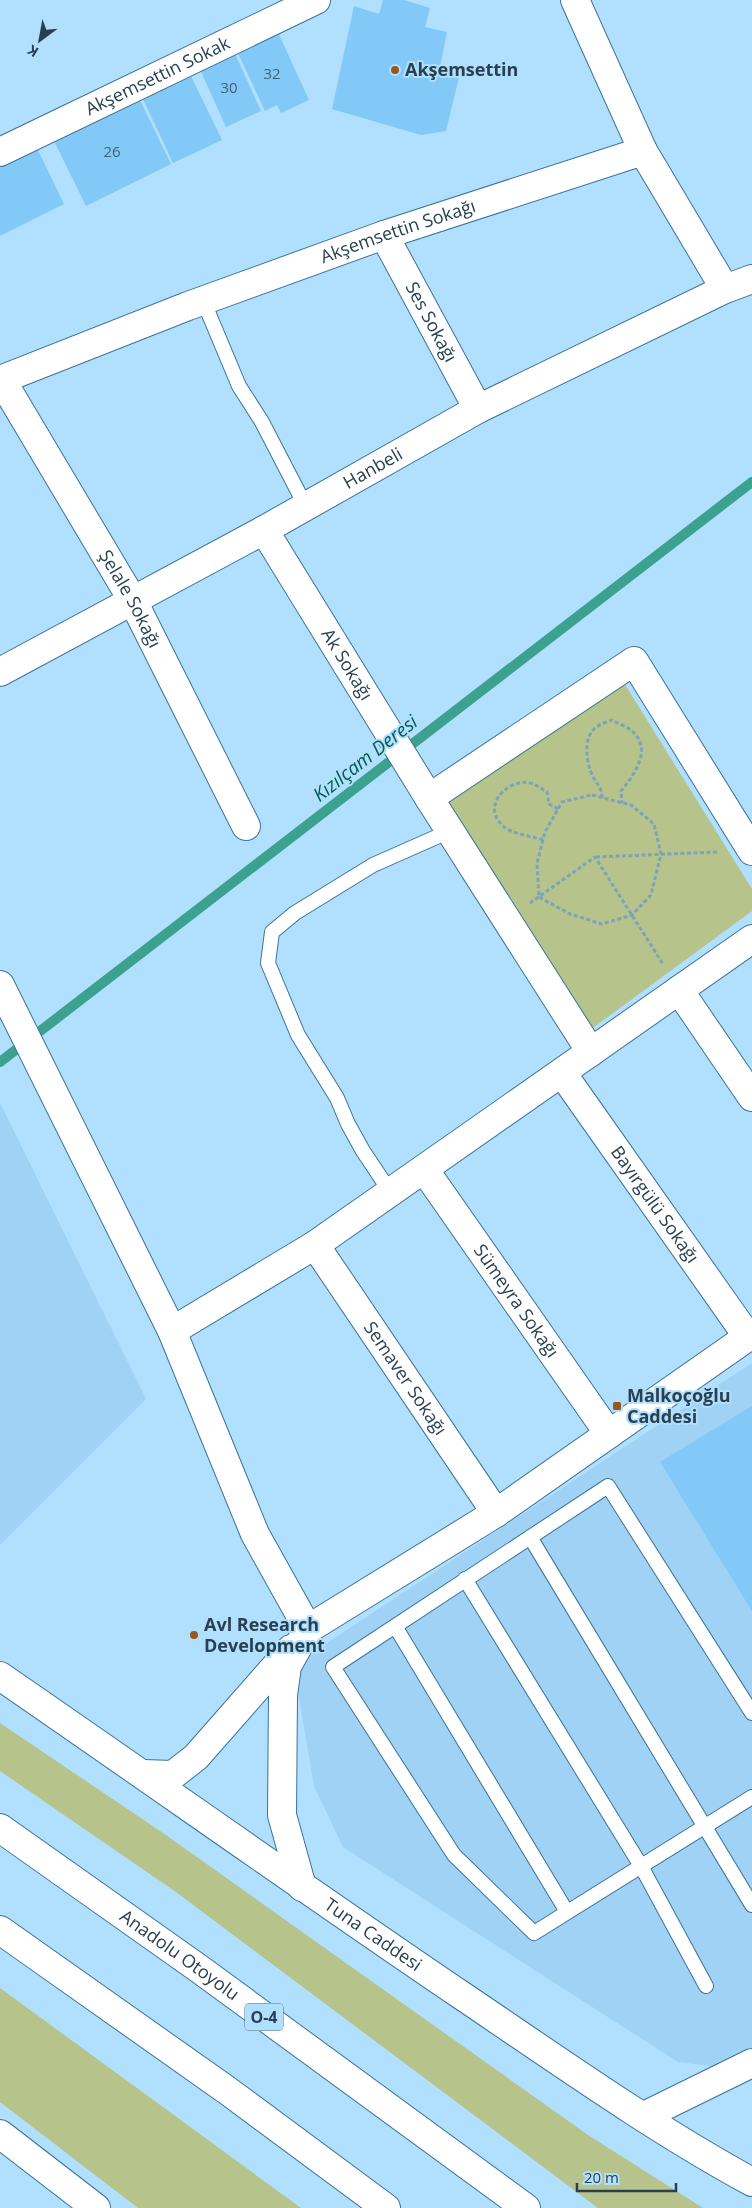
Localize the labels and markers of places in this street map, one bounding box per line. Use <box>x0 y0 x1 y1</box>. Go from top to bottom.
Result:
place label: Akşemsettin <box>405 57 518 81</box>
marker: Akşemsettin <box>389 64 401 76</box>
place label: Malkoçoğlu Caddesi <box>627 1383 731 1428</box>
marker: Malkoçoğlu Caddesi <box>611 1400 623 1412</box>
place label: Avl Research Development <box>204 1612 325 1657</box>
marker: Avl Research Development <box>188 1629 200 1641</box>

